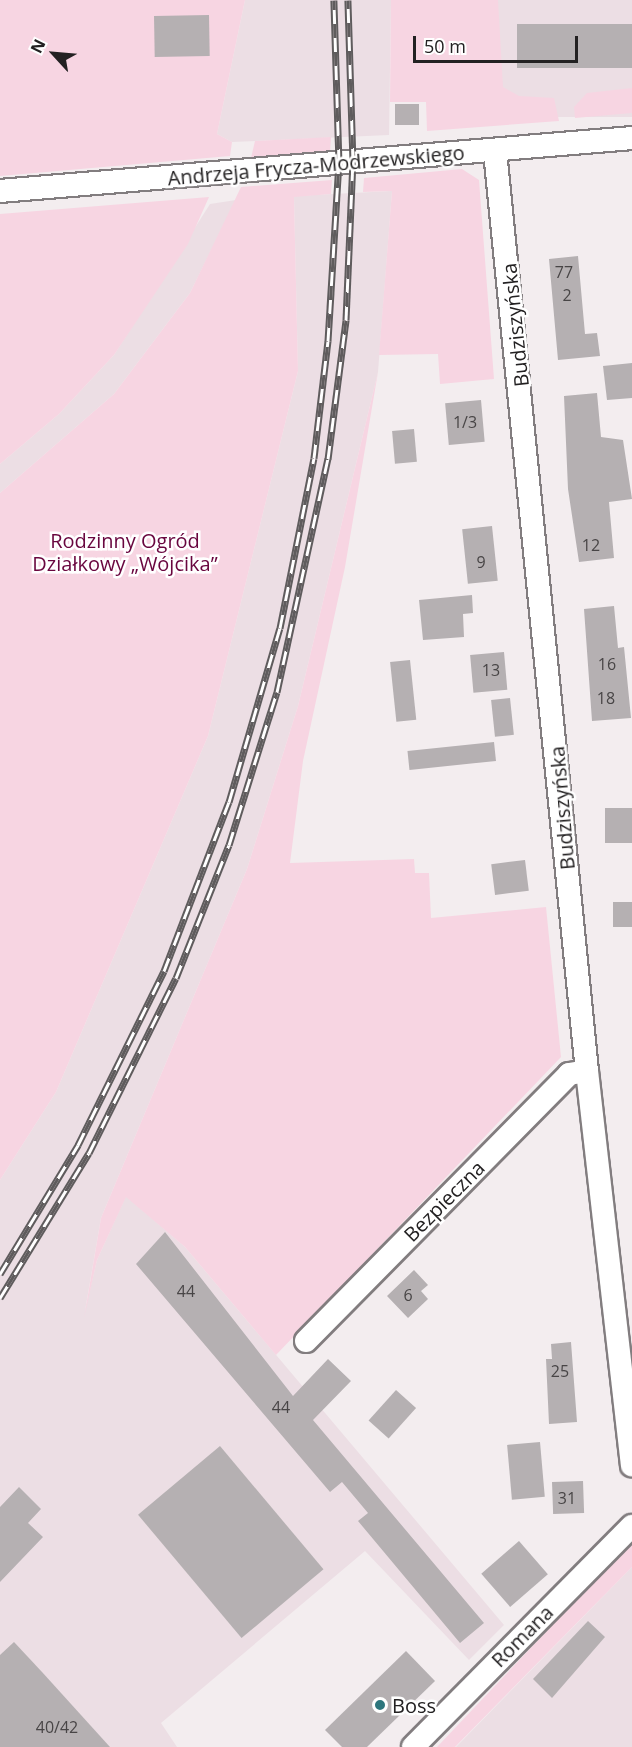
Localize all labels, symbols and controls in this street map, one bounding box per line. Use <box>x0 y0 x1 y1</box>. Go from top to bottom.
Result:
north arrow <box>24 24 84 84</box>
scale bar <box>416 24 581 62</box>
text: 50 m <box>424 34 466 58</box>
text: N <box>25 35 51 57</box>
street label: Andrzeja Frycza-Modrzewskiego <box>166 140 466 190</box>
street label: Budziszyńska <box>497 262 533 388</box>
house number: 77 <box>555 262 573 282</box>
house number: 2 <box>562 285 572 305</box>
house number: 1/3 <box>453 412 477 432</box>
park label: Rodzinny Ogród Działkowy „Wójcika” <box>32 529 218 576</box>
house number: 12 <box>582 535 600 555</box>
house number: 9 <box>476 552 486 572</box>
house number: 16 <box>598 654 616 674</box>
house number: 13 <box>482 660 500 680</box>
house number: 18 <box>597 688 615 708</box>
street label: Budziszyńska <box>545 745 579 871</box>
street label: Bezpieczna <box>399 1156 489 1246</box>
house number: 44 <box>177 1281 195 1301</box>
house number: 6 <box>403 1285 413 1305</box>
house number: 25 <box>551 1361 569 1381</box>
house number: 44 <box>272 1397 290 1417</box>
house number: 31 <box>558 1488 576 1508</box>
street label: Romana <box>486 1600 558 1672</box>
place label: Boss <box>392 1693 436 1717</box>
marker: Boss <box>373 1698 387 1712</box>
house number: 40/42 <box>36 1717 78 1737</box>

